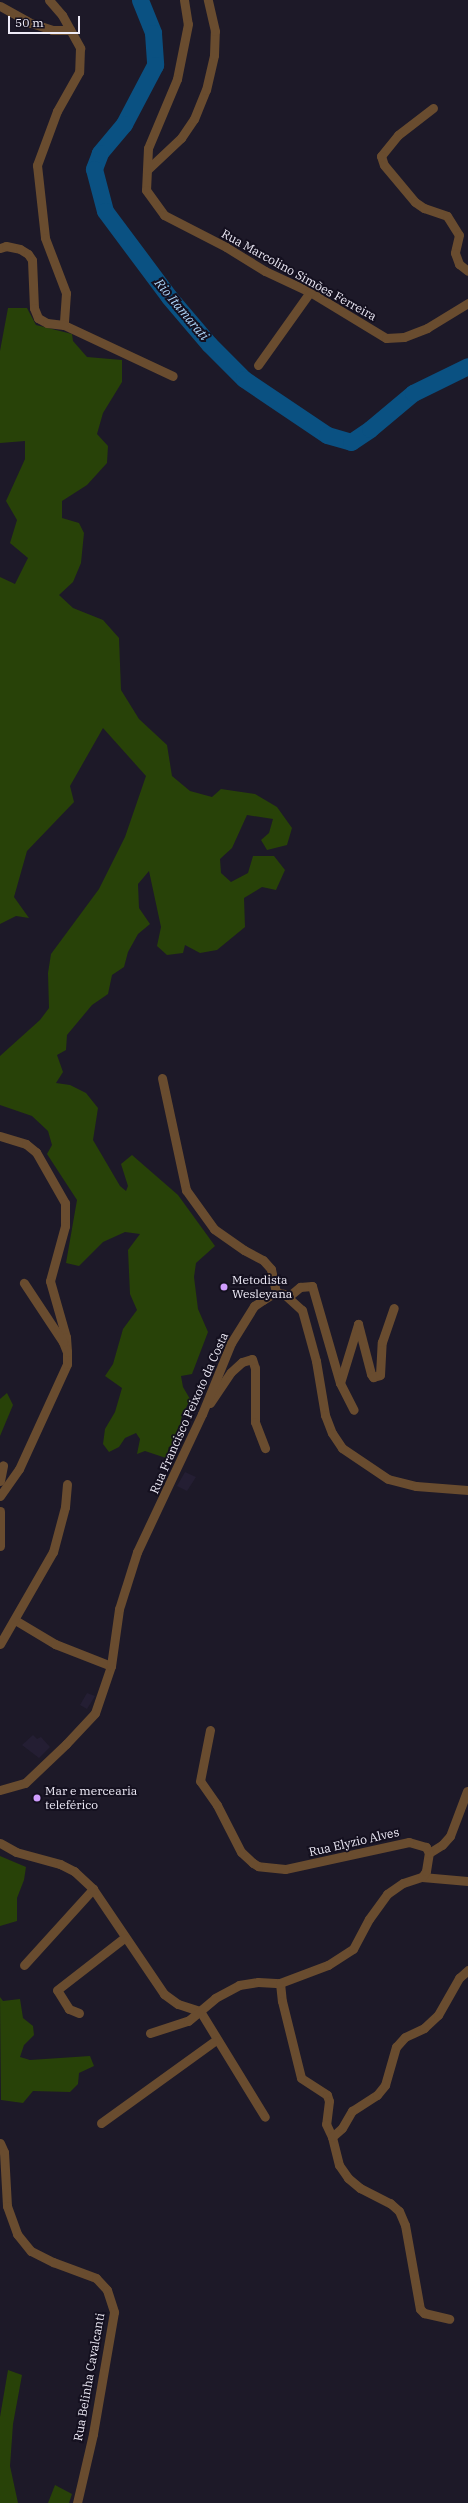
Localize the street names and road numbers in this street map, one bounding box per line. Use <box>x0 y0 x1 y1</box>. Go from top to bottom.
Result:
street label: Rua Marcolino Simões Ferreira <box>219 226 379 324</box>
street label: Rua Francisco Peixoto da Costa <box>147 1330 231 1496</box>
street label: Rua Elyzio Alves <box>307 1825 401 1859</box>
street label: Rua Belinha Cavalcanti <box>71 2312 107 2442</box>

